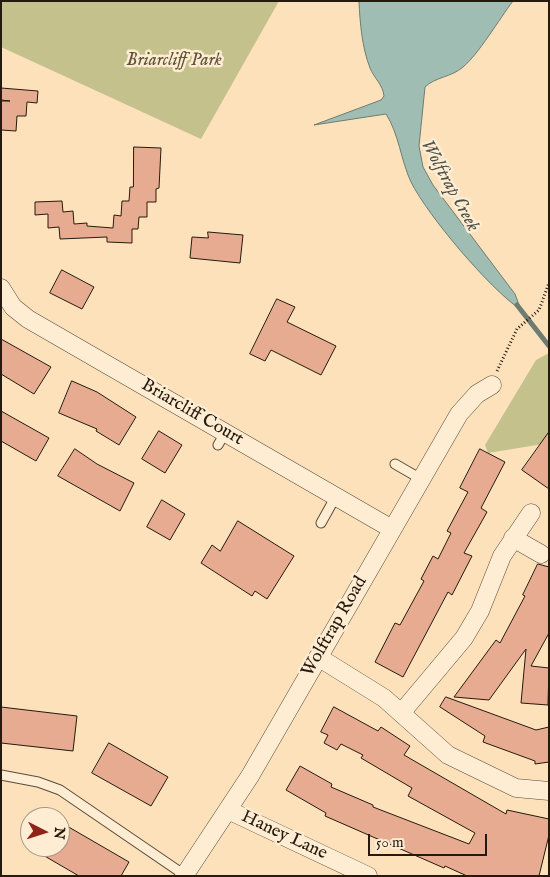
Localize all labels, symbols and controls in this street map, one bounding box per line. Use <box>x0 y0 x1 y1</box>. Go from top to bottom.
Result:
park label: Briarcliff Park <box>126 50 222 72</box>
water label: Wolftrap Creek <box>414 136 484 236</box>
street label: Briarcliff Court <box>137 375 247 451</box>
street label: Wolftrap Road <box>298 573 372 681</box>
north arrow <box>20 807 70 857</box>
street label: Haney Lane <box>238 807 330 865</box>
scale bar <box>370 824 489 856</box>
text: N <box>49 826 68 840</box>
text: 50 m <box>376 833 404 852</box>

